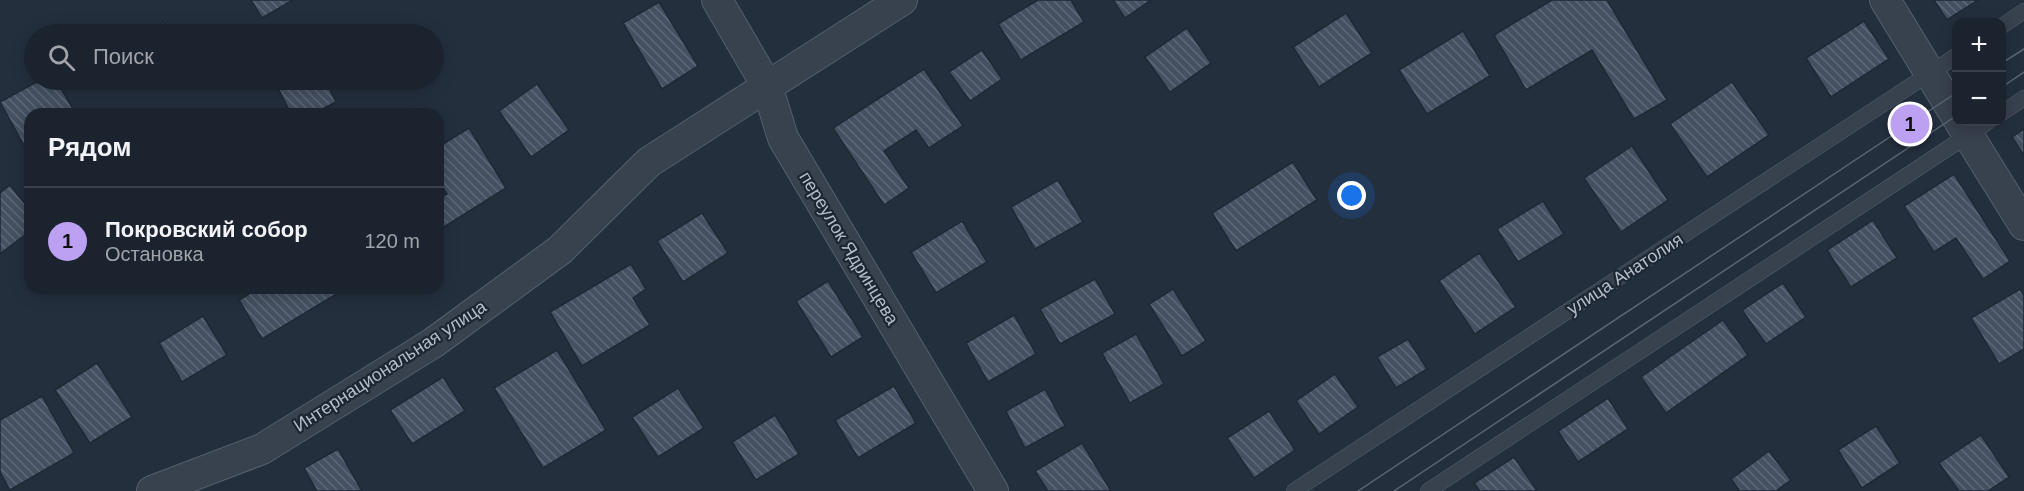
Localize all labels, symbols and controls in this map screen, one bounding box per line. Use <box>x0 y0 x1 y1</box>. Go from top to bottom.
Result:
map controls <box>1952 18 2006 126</box>
button: + <box>1952 18 2006 72</box>
search box <box>24 24 444 90</box>
icon: search <box>45 41 78 74</box>
text: Поиск <box>93 44 154 69</box>
button: − <box>1952 72 2006 126</box>
pin: 1 <box>1890 102 1930 146</box>
text: Рядом <box>48 132 131 162</box>
street label: переулок Ядринцева <box>795 168 903 329</box>
your location <box>1337 181 1366 210</box>
text: Покровский собор <box>105 217 308 242</box>
street label: улица Анатолия <box>1563 229 1687 319</box>
text: 1 <box>62 230 73 252</box>
text: 120 m <box>364 230 420 252</box>
text: Остановка <box>105 243 204 265</box>
street label: Интернациональная улица <box>290 296 491 436</box>

